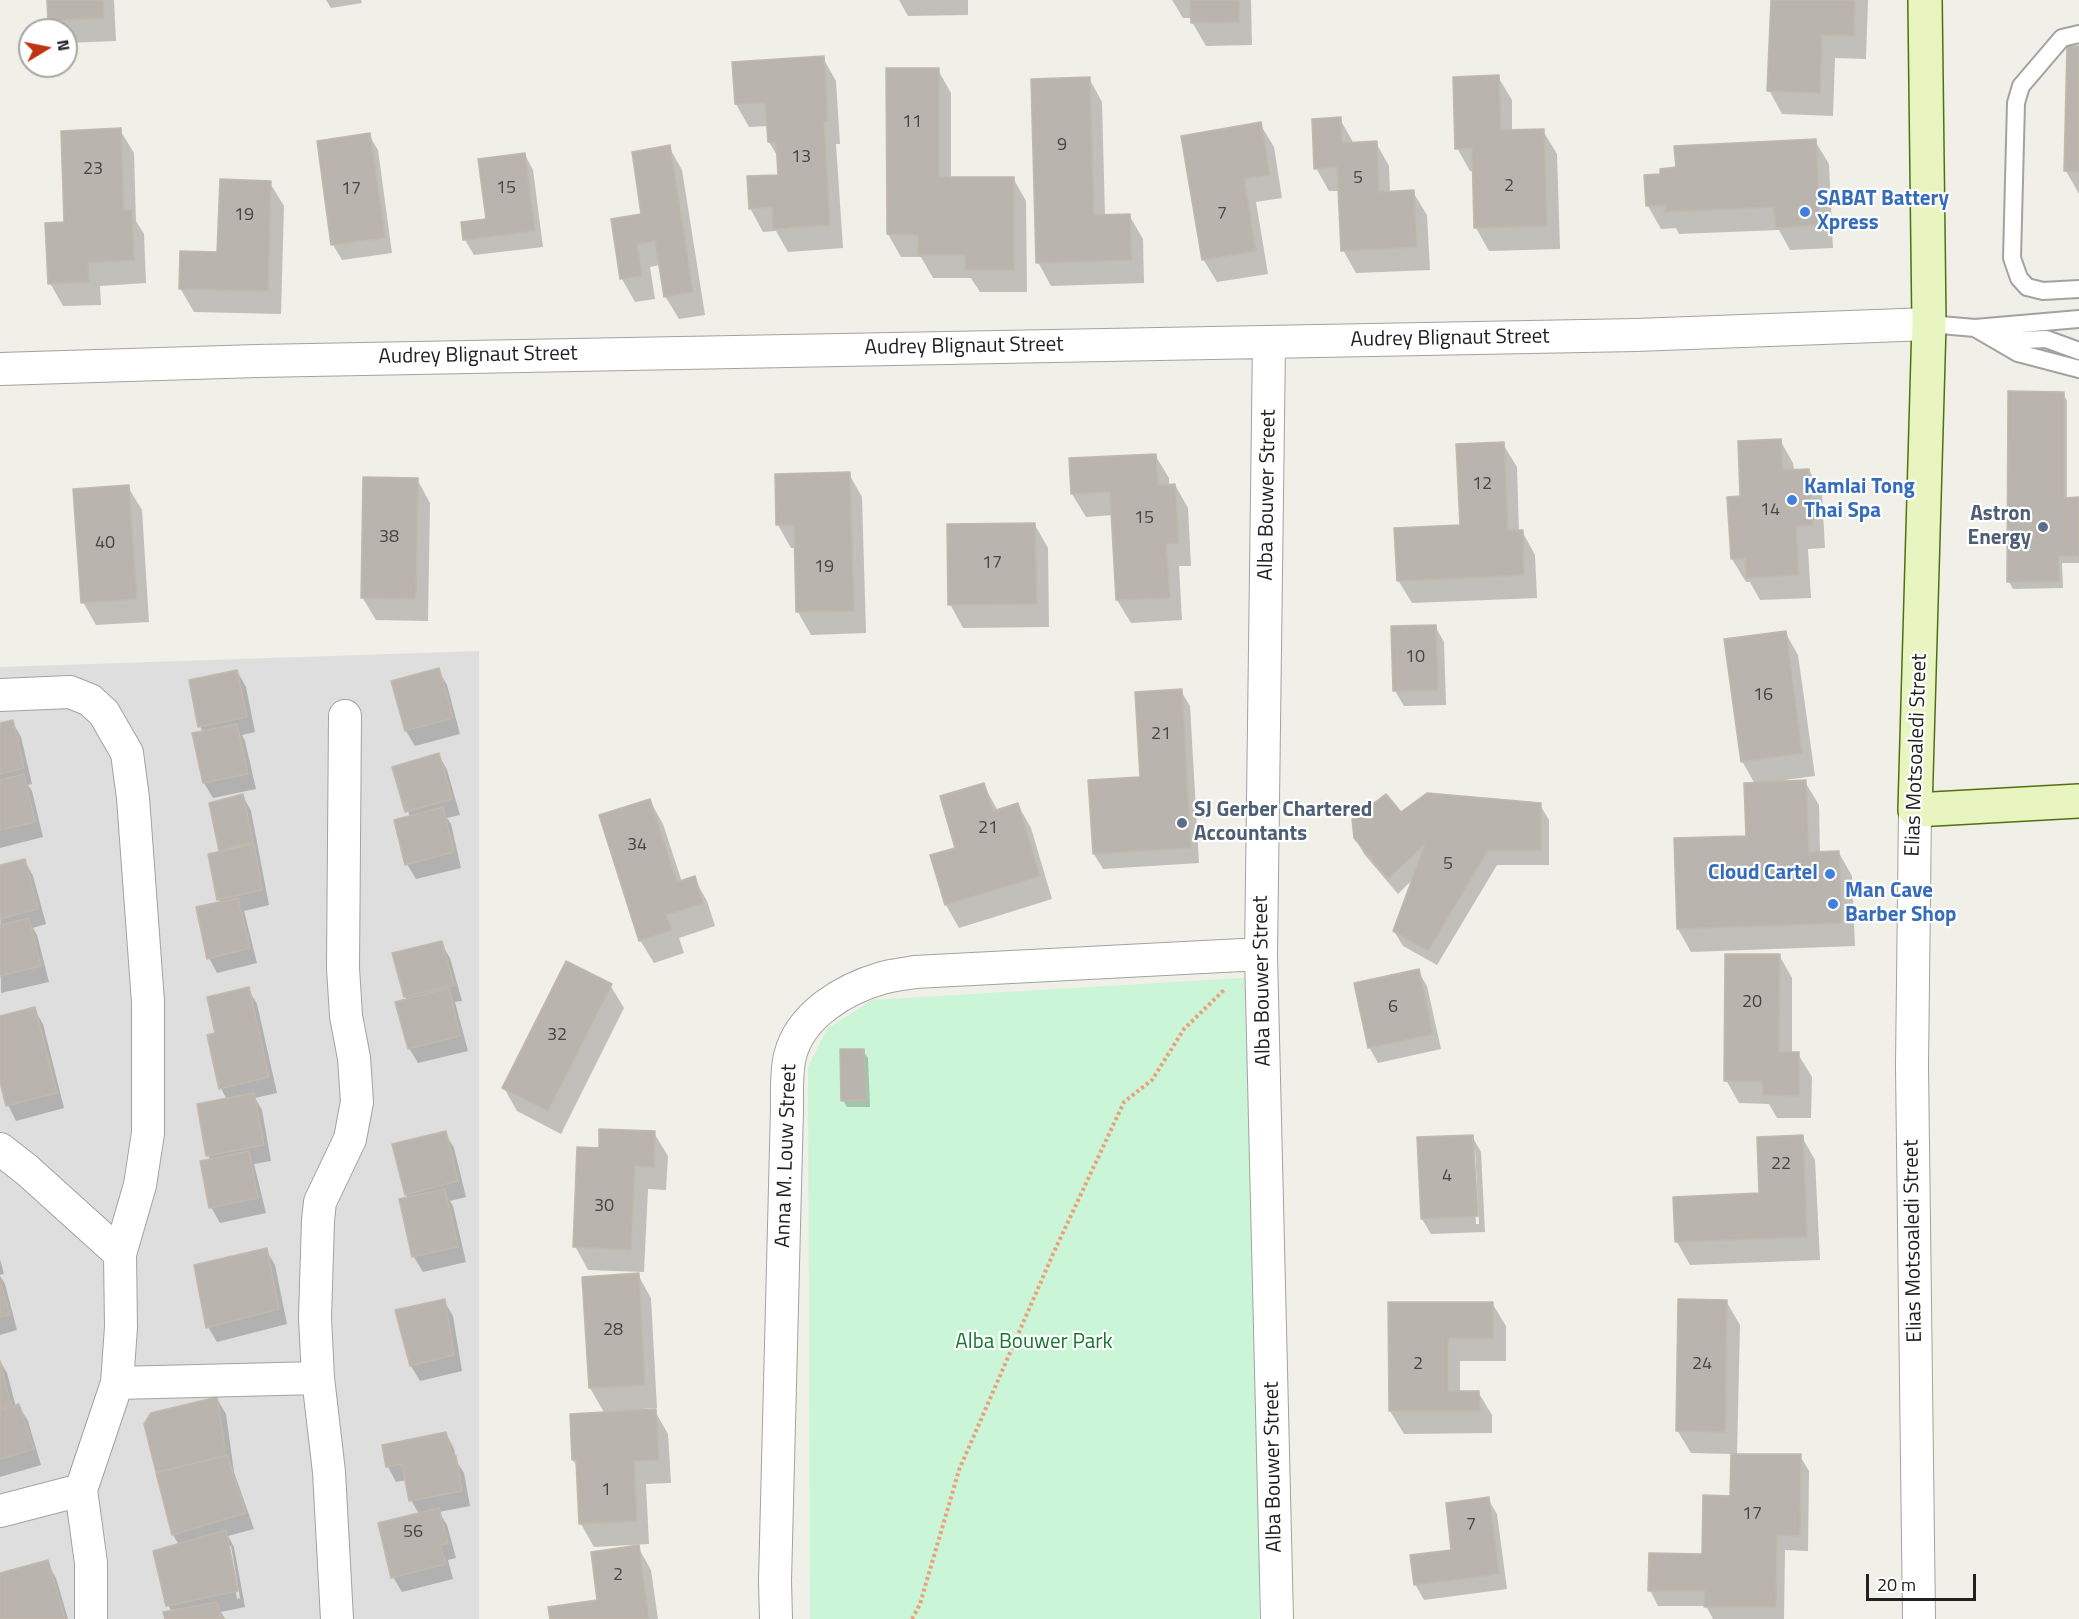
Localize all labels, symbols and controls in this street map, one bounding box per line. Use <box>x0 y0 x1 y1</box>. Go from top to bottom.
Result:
north arrow <box>18 18 78 78</box>
text: N <box>51 38 77 53</box>
house number: 11 <box>902 112 922 134</box>
house number: 9 <box>1057 135 1067 157</box>
house number: 13 <box>791 147 811 169</box>
house number: 23 <box>83 159 103 181</box>
house number: 5 <box>1353 168 1363 190</box>
house number: 2 <box>1504 176 1514 198</box>
house number: 15 <box>496 178 516 200</box>
house number: 17 <box>341 179 361 201</box>
place label: SABAT Battery Xpress <box>1817 187 1949 237</box>
house number: 7 <box>1217 204 1227 226</box>
house number: 19 <box>234 205 254 227</box>
marker: SABAT Battery Xpress <box>1798 205 1812 219</box>
street label: Audrey Blignaut Street <box>1350 325 1550 353</box>
street label: Audrey Blignaut Street <box>864 333 1064 361</box>
street label: Audrey Blignaut Street <box>378 342 578 370</box>
street label: Alba Bouwer Street <box>1254 409 1282 581</box>
house number: 12 <box>1472 474 1492 496</box>
place label: Kamlai Tong Thai Spa <box>1804 475 1915 525</box>
marker: Kamlai Tong Thai Spa <box>1785 493 1799 507</box>
house number: 14 <box>1760 500 1780 522</box>
place label: Astron Energy <box>1968 502 2031 552</box>
house number: 15 <box>1134 508 1154 530</box>
marker: Astron Energy <box>2036 520 2050 534</box>
house number: 38 <box>379 527 399 549</box>
house number: 40 <box>95 533 115 555</box>
house number: 17 <box>982 553 1002 575</box>
house number: 19 <box>814 557 834 579</box>
house number: 10 <box>1405 647 1425 669</box>
street label: Elias Motsoaledi Street <box>1901 653 1933 857</box>
house number: 16 <box>1753 685 1773 707</box>
house number: 21 <box>1151 724 1171 746</box>
place label: SJ Gerber Chartered Accountants <box>1194 798 1372 848</box>
marker: SJ Gerber Chartered Accountants <box>1175 816 1189 830</box>
house number: 21 <box>978 818 998 840</box>
house number: 34 <box>627 835 647 857</box>
house number: 5 <box>1443 854 1453 876</box>
place label: Cloud Cartel <box>1708 861 1818 887</box>
marker: Cloud Cartel <box>1823 867 1837 881</box>
place label: Man Cave Barber Shop <box>1845 879 1957 929</box>
street label: Alba Bouwer Street <box>1249 895 1277 1067</box>
marker: Man Cave Barber Shop <box>1826 897 1840 911</box>
house number: 20 <box>1742 992 1762 1014</box>
house number: 6 <box>1388 997 1398 1019</box>
house number: 32 <box>547 1025 567 1047</box>
street label: Anna M. Louw Street <box>771 1064 803 1248</box>
street label: Elias Motsoaledi Street <box>1900 1139 1928 1343</box>
house number: 22 <box>1771 1154 1791 1176</box>
house number: 4 <box>1442 1166 1452 1188</box>
house number: 30 <box>594 1196 614 1218</box>
house number: 28 <box>603 1320 623 1342</box>
park label: Alba Bouwer Park <box>955 1330 1113 1356</box>
house number: 2 <box>1413 1354 1423 1376</box>
house number: 24 <box>1692 1354 1712 1376</box>
street label: Alba Bouwer Street <box>1260 1381 1288 1553</box>
house number: 1 <box>601 1480 611 1502</box>
house number: 17 <box>1742 1504 1762 1526</box>
house number: 7 <box>1466 1515 1476 1537</box>
house number: 56 <box>403 1522 423 1544</box>
scale bar <box>1869 1562 1978 1600</box>
house number: 2 <box>613 1565 623 1587</box>
text: 20 m <box>1877 1571 1916 1598</box>

